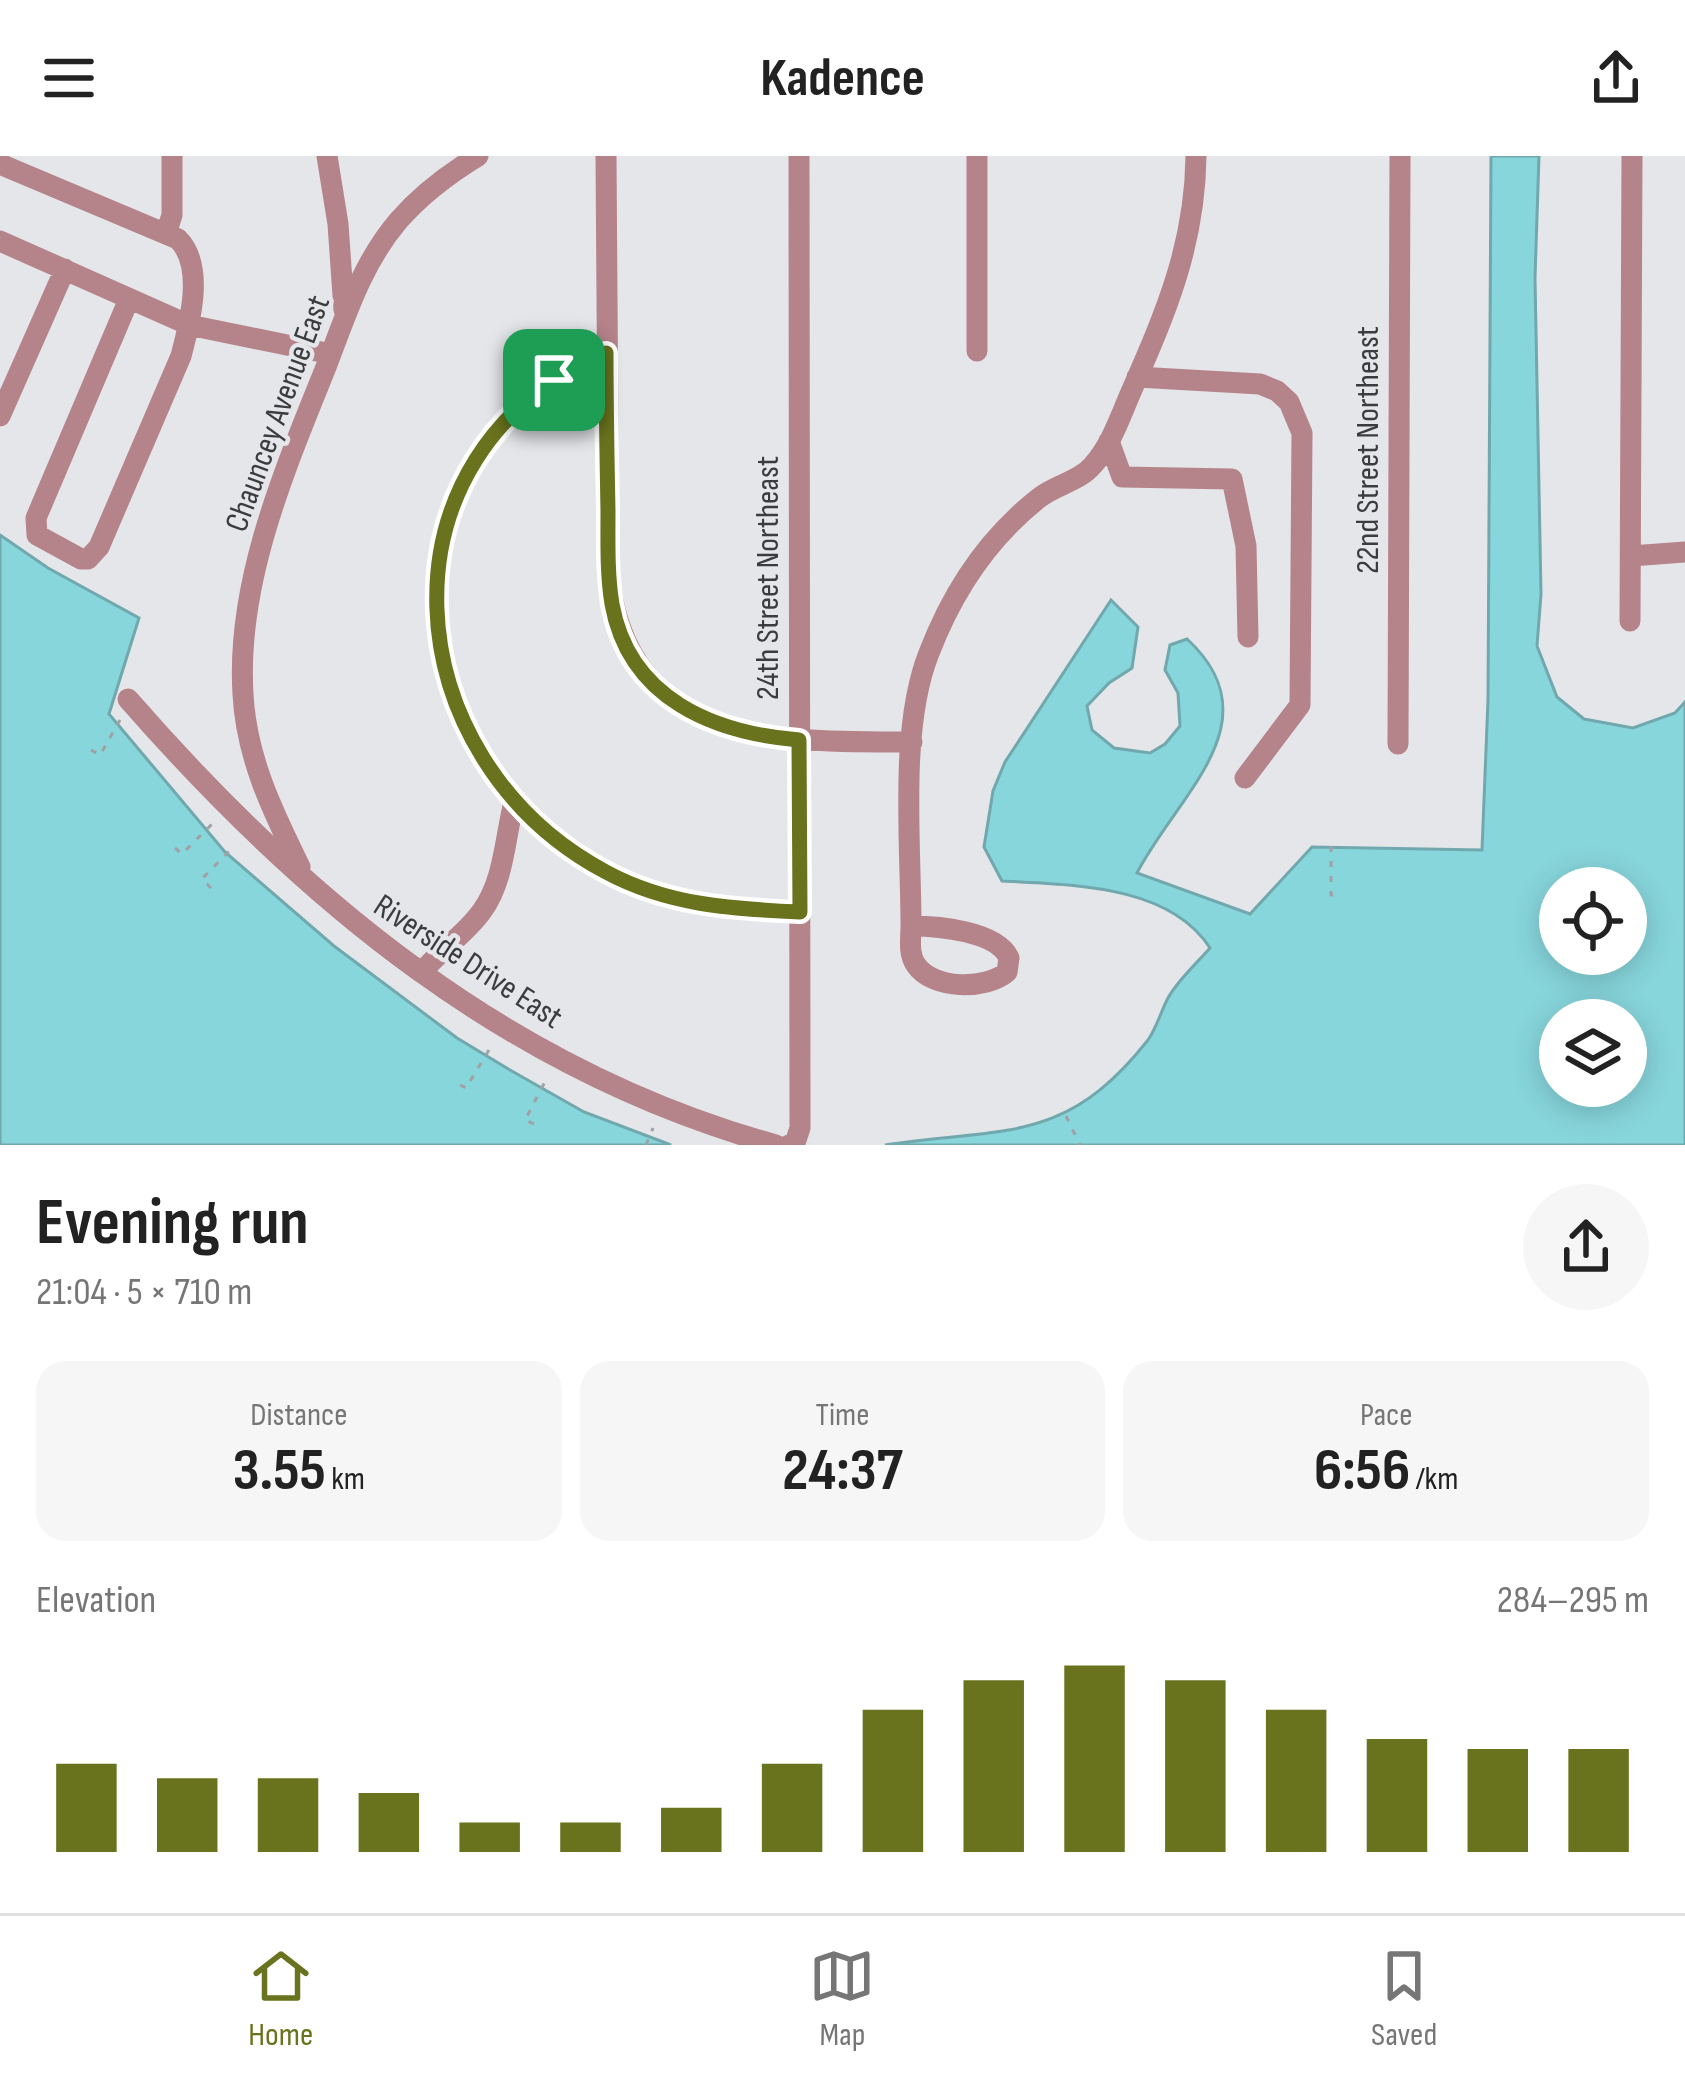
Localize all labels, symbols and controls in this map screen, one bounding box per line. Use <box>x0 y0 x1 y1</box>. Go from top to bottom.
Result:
icon: menu <box>36 45 102 111</box>
icon: share <box>1583 45 1649 111</box>
text: Kadence <box>760 46 925 111</box>
street label: Chauncey Avenue East <box>217 290 339 537</box>
street label: 22nd Street Northeast <box>1348 326 1388 574</box>
pin <box>503 329 605 431</box>
icon: arrive <box>521 347 587 413</box>
street label: 24th Street Northeast <box>748 456 788 700</box>
map controls <box>1539 867 1647 1107</box>
button: locate <box>1539 867 1647 975</box>
street label: Riverside Drive East <box>366 886 570 1038</box>
button: layers <box>1539 999 1647 1107</box>
text: Evening run <box>36 1184 309 1263</box>
button: share <box>1523 1184 1649 1310</box>
text: 21:04 · 5 × 710 m <box>36 1269 252 1316</box>
text: Distance <box>250 1395 347 1435</box>
text: Time <box>815 1395 869 1435</box>
text: Pace <box>1360 1395 1412 1435</box>
text: 3.55 <box>233 1435 326 1507</box>
text: 24:37 <box>782 1435 903 1507</box>
text: 6:56 <box>1314 1435 1410 1507</box>
text: km <box>326 1459 365 1499</box>
text: /km <box>1410 1459 1458 1499</box>
text: Elevation <box>36 1577 156 1624</box>
text: 284–295 m <box>1497 1577 1649 1624</box>
tab: Home <box>248 1943 314 2055</box>
tab: Map <box>809 1943 875 2055</box>
tab: Saved <box>1371 1943 1437 2055</box>

